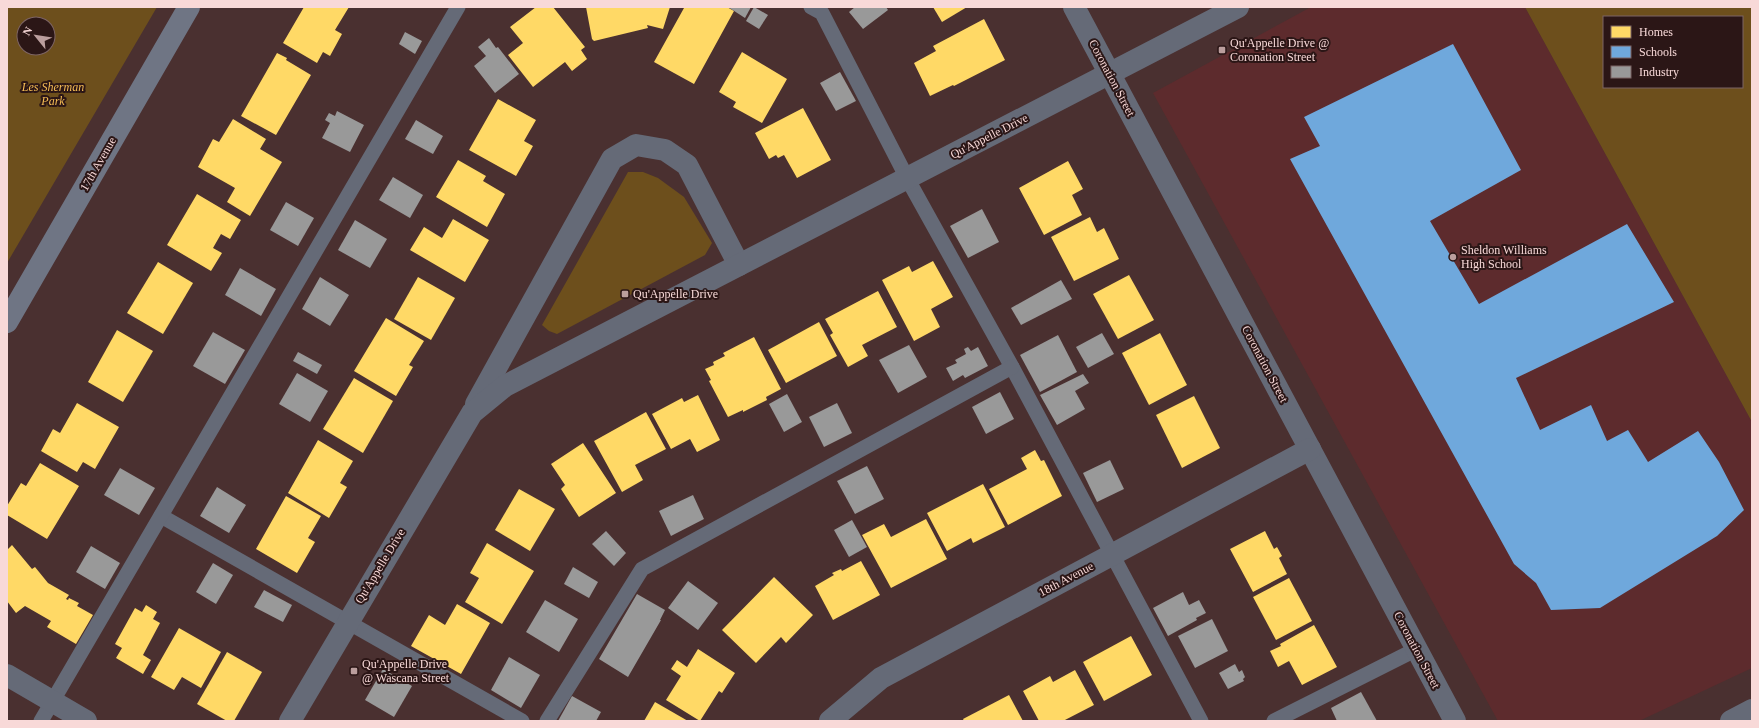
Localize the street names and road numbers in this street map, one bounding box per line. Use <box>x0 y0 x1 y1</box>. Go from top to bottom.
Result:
street label: Coronation Street <box>1086 37 1138 119</box>
street label: Qu'Appelle Drive <box>948 110 1030 162</box>
street label: 17th Avenue <box>77 134 119 194</box>
street label: Coronation Street <box>1239 323 1291 405</box>
street label: Qu'Appelle Drive <box>352 526 408 606</box>
street label: 18th Avenue <box>1036 559 1096 599</box>
street label: Coronation Street <box>1391 609 1443 691</box>

